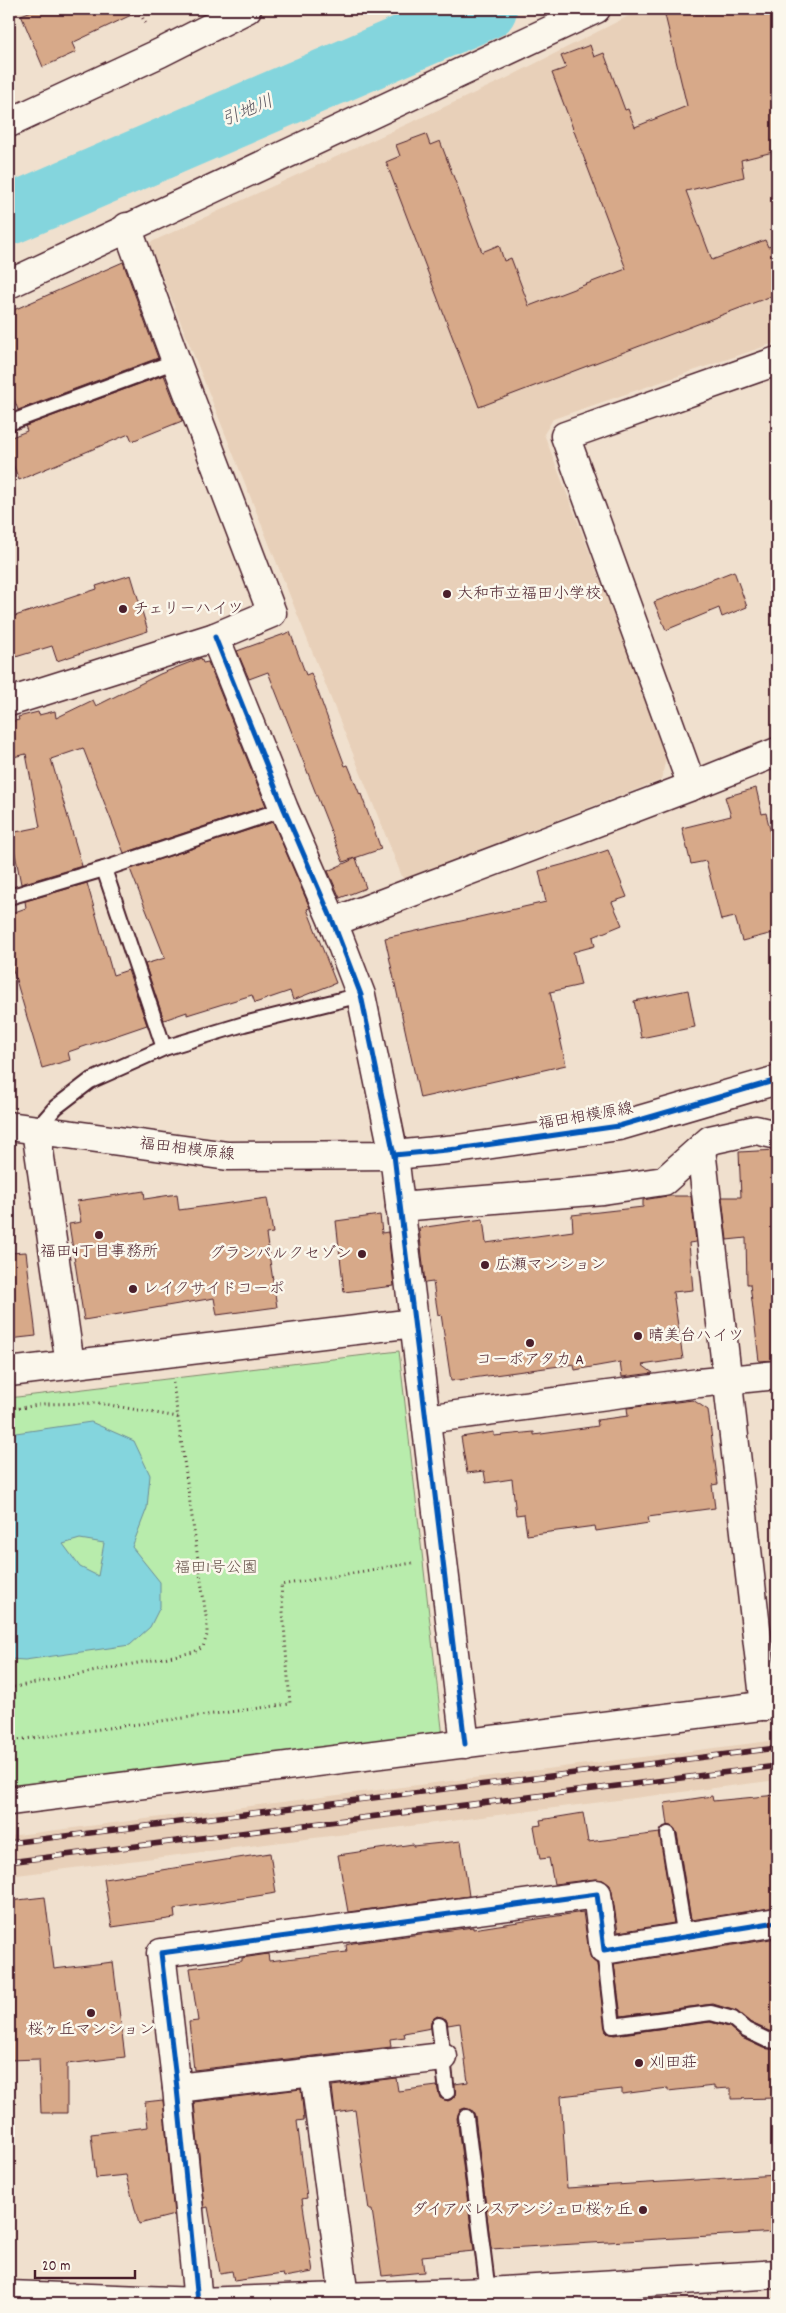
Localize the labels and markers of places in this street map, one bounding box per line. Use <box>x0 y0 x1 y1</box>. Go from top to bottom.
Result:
place label: 大和市立福田小学校 <box>457 583 601 606</box>
marker: 大和市立福田小学校 <box>441 588 453 600</box>
place label: チェリーハイツ <box>133 598 243 621</box>
marker: チェリーハイツ <box>117 603 129 615</box>
marker: 福田4丁目事務所 <box>93 1229 105 1241</box>
place label: 福田4丁目事務所 <box>40 1241 158 1264</box>
place label: グランパルクセゾン <box>209 1243 352 1266</box>
marker: グランパルクセゾン <box>356 1248 368 1260</box>
place label: 広瀬マンション <box>495 1254 606 1277</box>
marker: 広瀬マンション <box>479 1259 491 1271</box>
place label: レイクサイドコーポ <box>143 1278 285 1301</box>
marker: レイクサイドコーポ <box>127 1283 139 1295</box>
place label: 晴美台ハイツ <box>648 1325 744 1348</box>
marker: 晴美台ハイツ <box>632 1330 644 1342</box>
marker: コーポアタカ A <box>524 1337 536 1349</box>
place label: コーポアタカ A <box>476 1349 584 1372</box>
marker: 桜ヶ丘マンション <box>85 2007 97 2019</box>
place label: 桜ヶ丘マンション <box>27 2019 155 2042</box>
place label: 刈田荘 <box>649 2052 697 2075</box>
marker: 刈田荘 <box>633 2057 645 2069</box>
place label: ダイアパレスアンジェロ桜ヶ丘 <box>412 2199 633 2222</box>
marker: ダイアパレスアンジェロ桜ヶ丘 <box>637 2204 649 2216</box>

